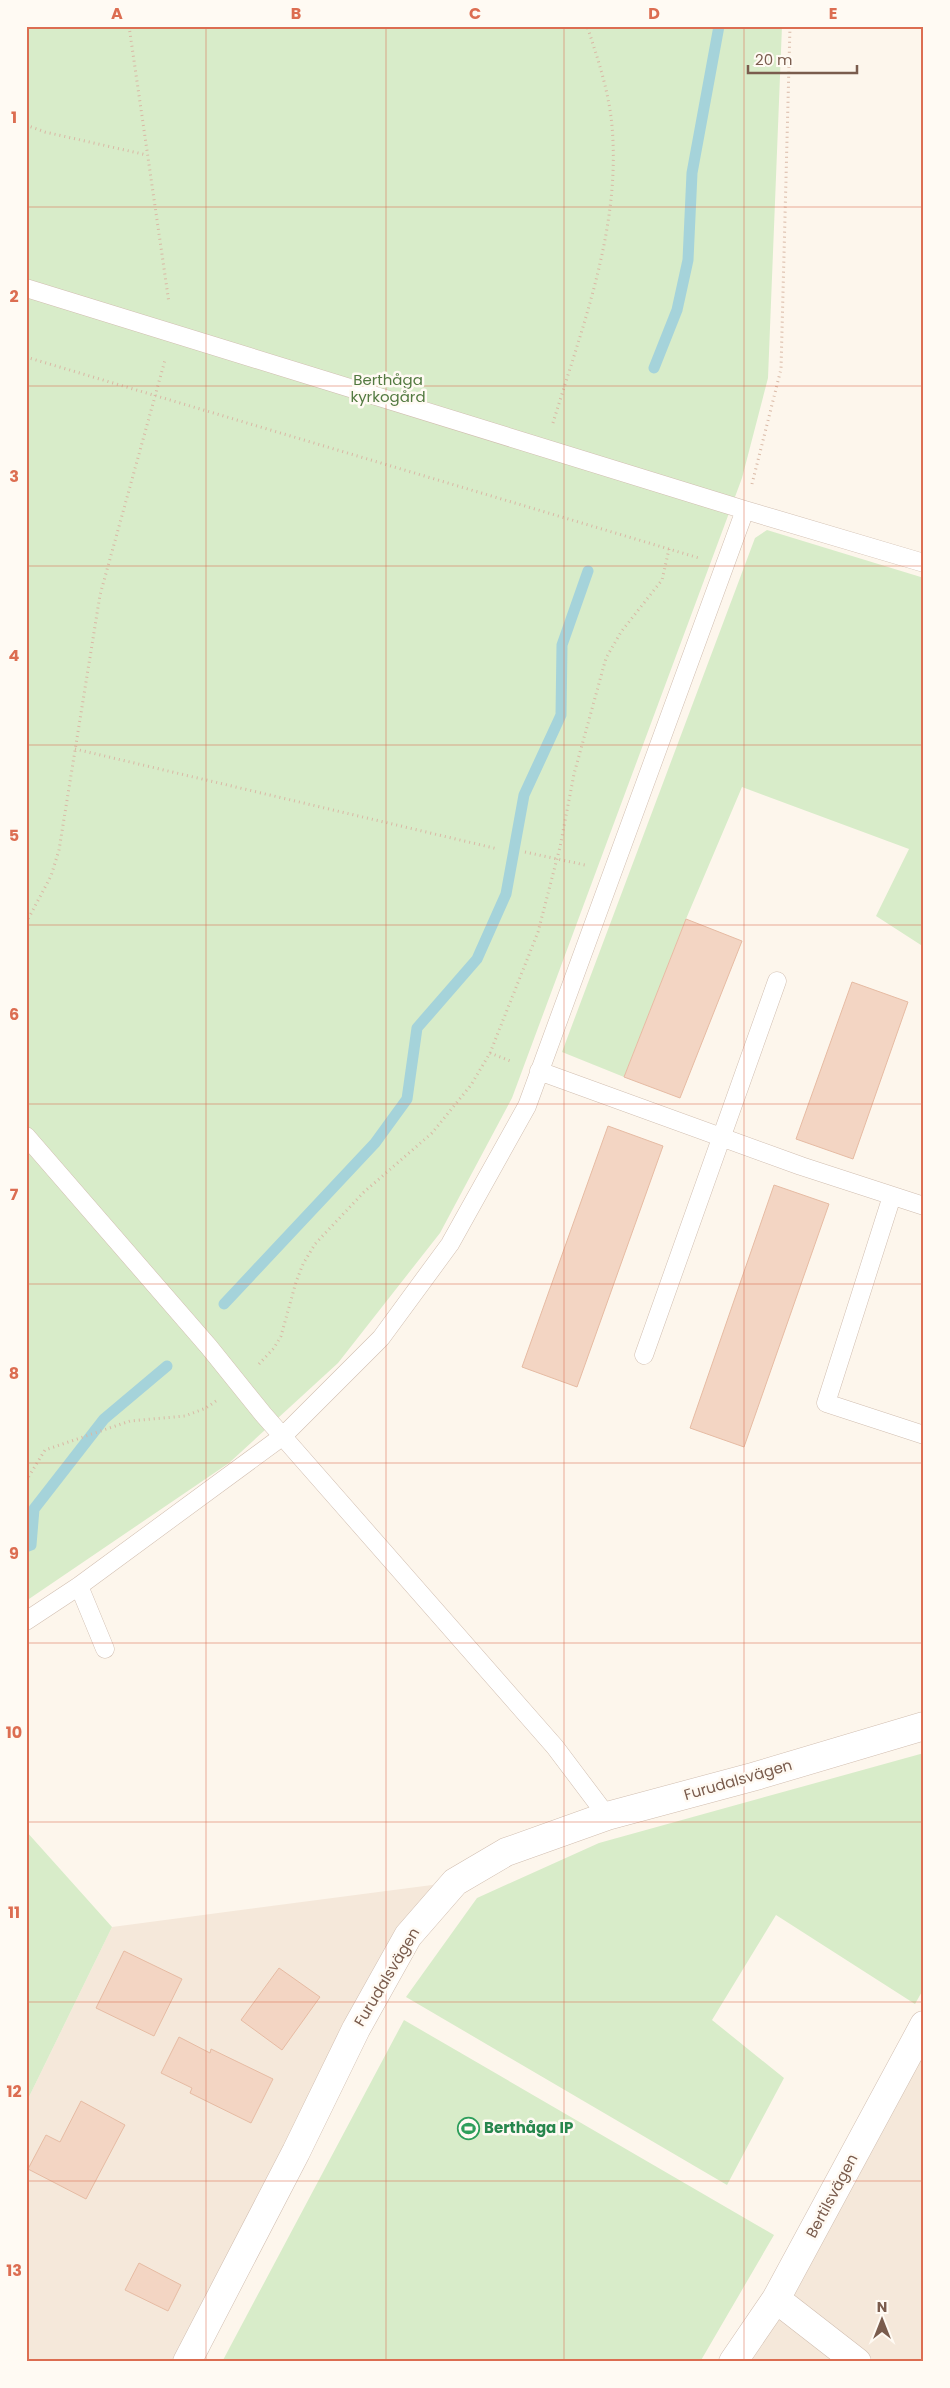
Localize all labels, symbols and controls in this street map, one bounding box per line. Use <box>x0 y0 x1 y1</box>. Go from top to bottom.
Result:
text: A <box>111 2 123 25</box>
text: B <box>291 2 301 25</box>
text: C <box>469 2 481 25</box>
text: D <box>648 2 660 25</box>
text: E <box>829 2 837 25</box>
scale bar <box>748 42 856 74</box>
text: 20 m <box>755 49 793 70</box>
text: 1 <box>11 106 17 129</box>
text: 2 <box>9 285 19 308</box>
park label: Berthåga kyrkogård <box>350 369 426 407</box>
text: 3 <box>9 465 19 488</box>
text: 4 <box>9 644 20 667</box>
text: 5 <box>9 824 19 847</box>
text: 6 <box>9 1003 19 1026</box>
text: 7 <box>10 1183 19 1206</box>
text: 8 <box>9 1362 19 1385</box>
text: 9 <box>9 1542 19 1565</box>
text: 10 <box>6 1721 22 1744</box>
street label: Furudalsvägen <box>681 1754 794 1805</box>
text: 11 <box>8 1901 20 1924</box>
street label: Furudalsvägen <box>349 1923 424 2030</box>
text: 12 <box>6 2080 22 2103</box>
sports icon: Berthåga IP <box>456 2116 480 2140</box>
place label: Berthåga IP <box>484 2117 573 2138</box>
street label: Bertilsvägen <box>801 2150 863 2241</box>
text: 13 <box>6 2259 22 2282</box>
north arrow <box>858 2296 908 2346</box>
text: N <box>877 2297 887 2317</box>

